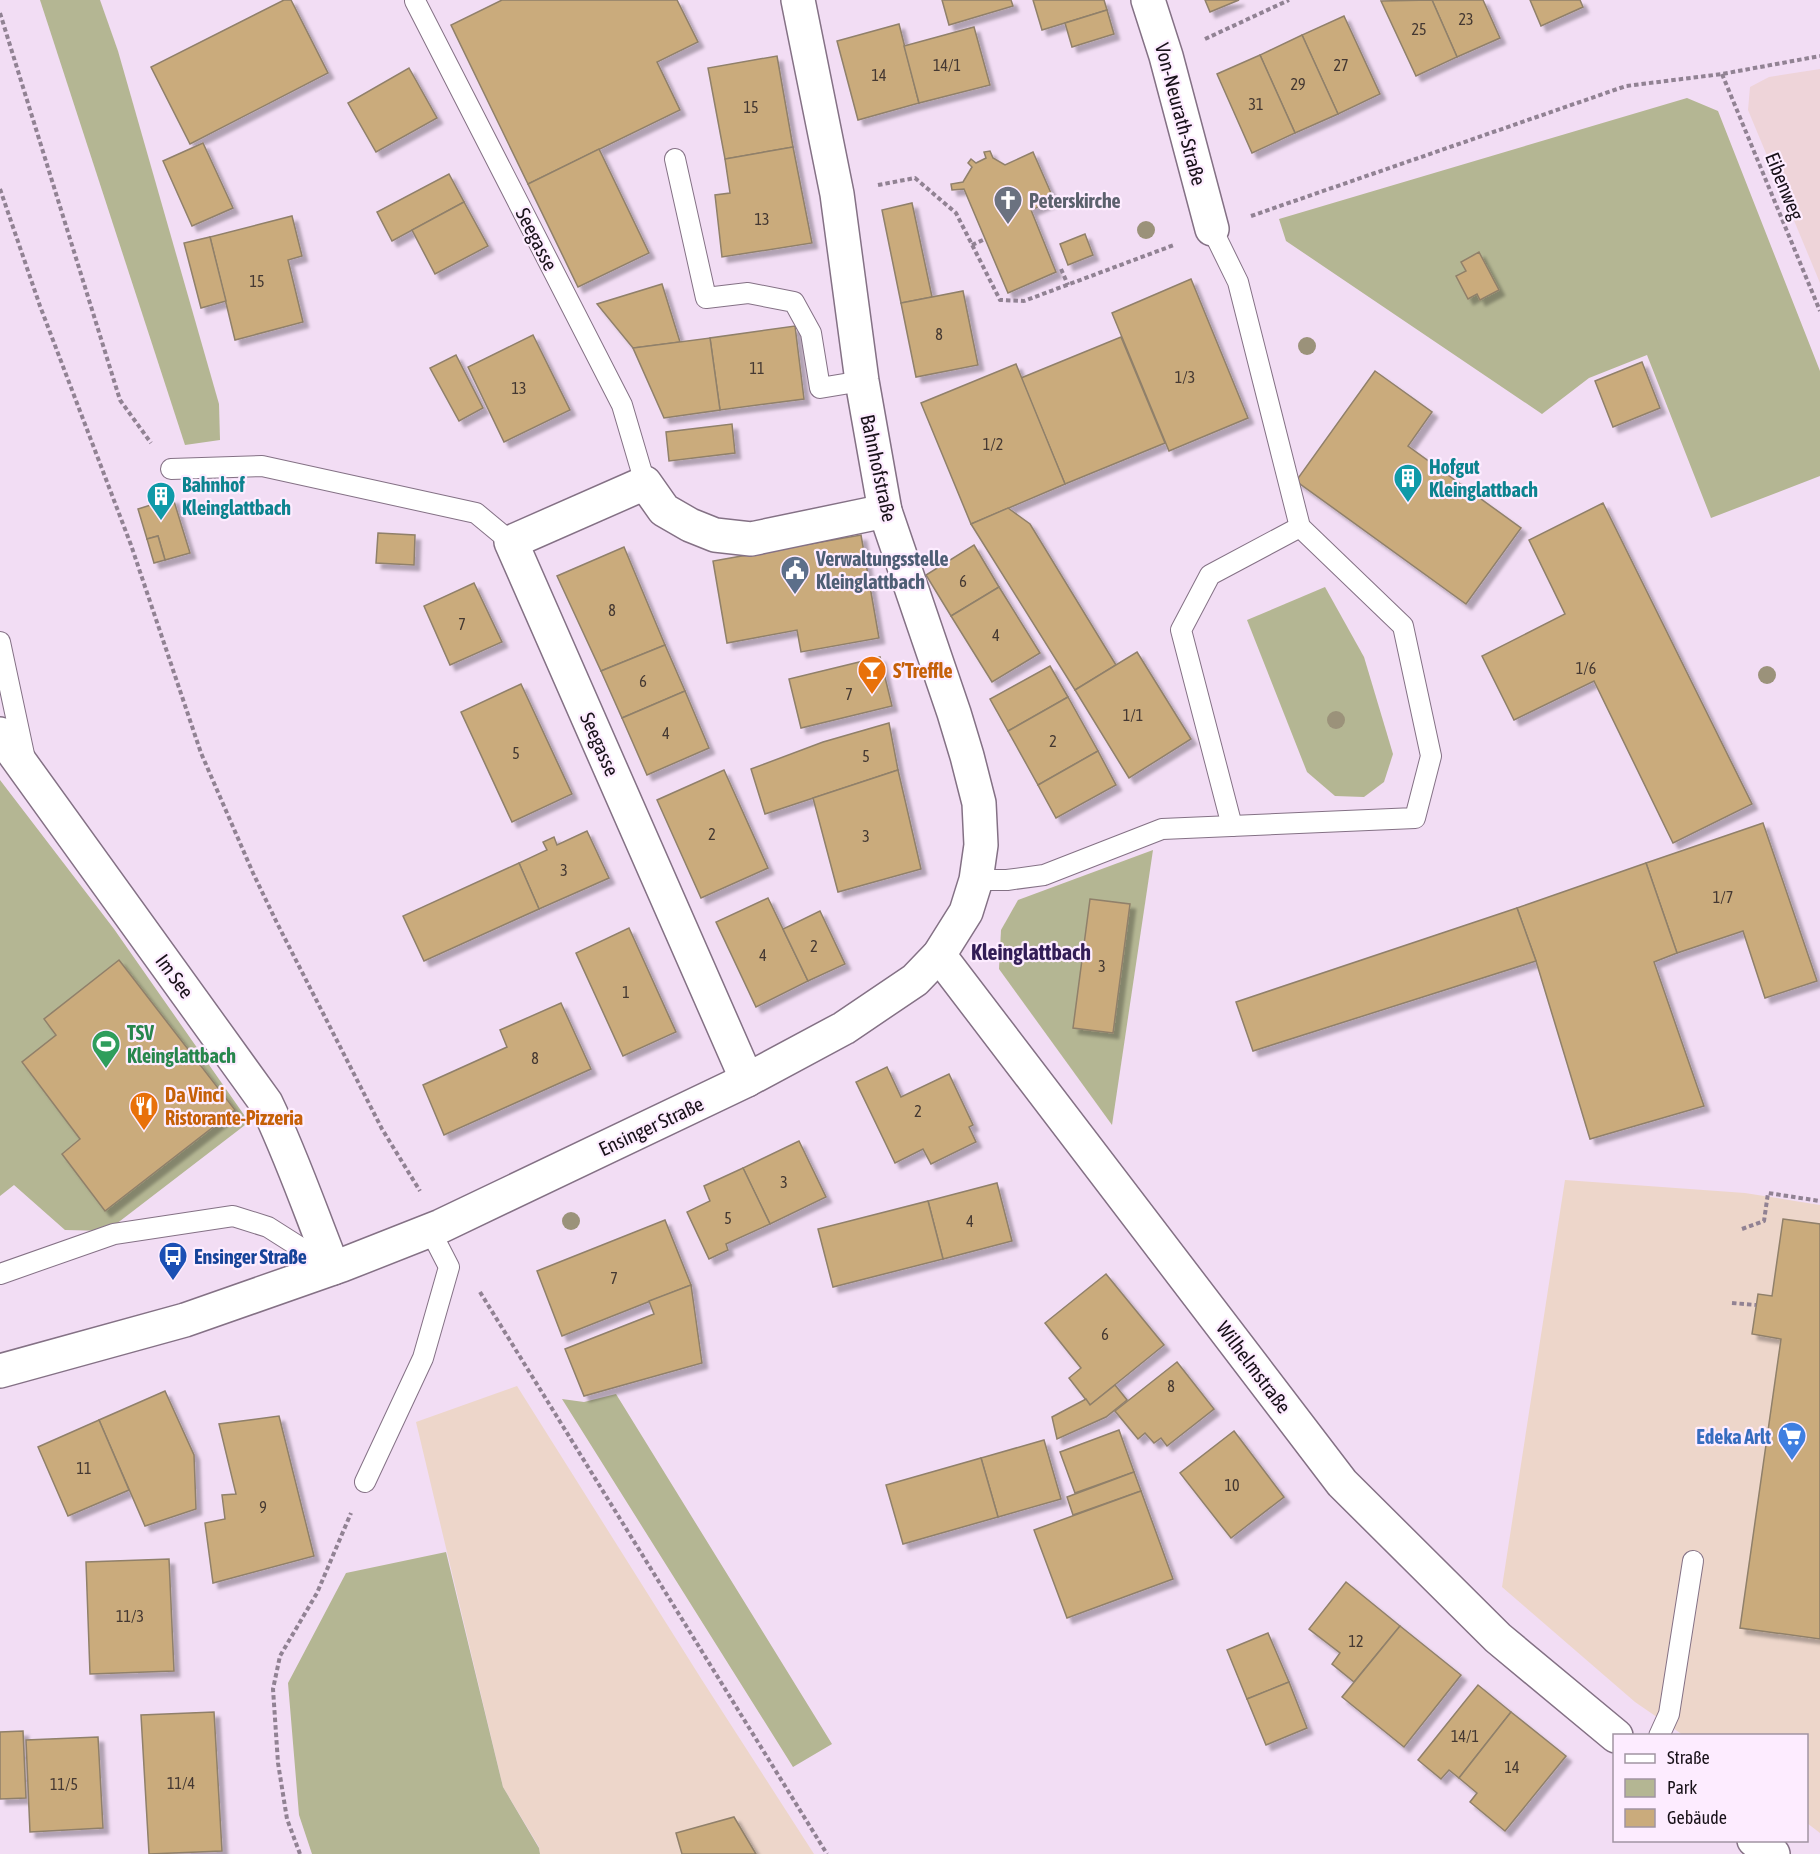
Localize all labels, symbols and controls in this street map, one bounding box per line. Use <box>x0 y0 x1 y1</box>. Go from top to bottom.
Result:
house number: 23 <box>1458 10 1474 28</box>
house number: 25 <box>1411 20 1427 38</box>
street label: Von-Neurath-Straße <box>1151 40 1211 188</box>
house number: 14/1 <box>933 56 961 74</box>
house number: 27 <box>1333 56 1349 74</box>
house number: 14 <box>871 66 887 84</box>
house number: 29 <box>1290 75 1306 93</box>
house number: 31 <box>1248 95 1264 113</box>
house number: 15 <box>743 98 759 116</box>
street label: Eibenweg <box>1761 149 1809 223</box>
church icon: Peterskirche <box>992 184 1024 226</box>
place label: Peterskirche <box>1029 189 1121 212</box>
street label: Seegasse <box>512 204 562 274</box>
house number: 13 <box>754 210 770 228</box>
house number: 15 <box>249 272 265 290</box>
house number: 8 <box>935 325 943 343</box>
house number: 11 <box>749 359 765 377</box>
house number: 1/3 <box>1175 368 1195 386</box>
house number: 13 <box>511 379 527 397</box>
street label: Bahnhofstraße <box>856 412 902 524</box>
house number: 1/2 <box>983 435 1003 453</box>
place label: Hofgut Kleinglattbach <box>1429 455 1538 501</box>
building icon: Hofgut Kleinglattbach <box>1392 462 1424 504</box>
place label: Bahnhof Kleinglattbach <box>182 473 291 519</box>
building icon: Bahnhof Kleinglattbach <box>145 480 177 522</box>
place label: Verwaltungsstelle Kleinglattbach <box>815 547 948 593</box>
public building icon: Verwaltungsstelle Kleinglattbach <box>779 554 811 596</box>
house number: 6 <box>959 572 967 590</box>
house number: 8 <box>608 601 616 619</box>
house number: 7 <box>458 615 466 633</box>
house number: 4 <box>992 626 1000 644</box>
bar icon: S’Treffle <box>856 654 888 696</box>
place label: S’Treffle <box>893 659 953 682</box>
house number: 1/6 <box>1576 659 1596 677</box>
house number: 6 <box>639 672 647 690</box>
house number: 7 <box>845 685 853 703</box>
house number: 1/1 <box>1123 706 1143 724</box>
street label: Seegasse <box>576 709 624 779</box>
house number: 4 <box>662 724 670 742</box>
house number: 2 <box>1049 732 1057 750</box>
house number: 5 <box>512 744 520 762</box>
house number: 5 <box>862 747 870 765</box>
house number: 2 <box>708 825 716 843</box>
house number: 3 <box>862 827 870 845</box>
house number: 3 <box>560 861 568 879</box>
house number: 1/7 <box>1713 888 1733 906</box>
house number: 2 <box>810 937 818 955</box>
district label: Kleinglattbach <box>971 939 1091 965</box>
house number: 4 <box>759 946 767 964</box>
street label: Im See <box>151 950 199 1002</box>
house number: 3 <box>1098 957 1106 975</box>
house number: 1 <box>622 983 630 1001</box>
place label: TSV Kleinglattbach <box>127 1021 236 1067</box>
sports icon: TSV Kleinglattbach <box>90 1028 122 1070</box>
house number: 8 <box>531 1049 539 1067</box>
place label: Da Vinci Ristorante-Pizzeria <box>165 1083 303 1129</box>
restaurant icon: Da Vinci Ristorante-Pizzeria <box>128 1090 160 1132</box>
street label: Ensinger Straße <box>595 1092 707 1160</box>
house number: 2 <box>914 1102 922 1120</box>
house number: 3 <box>780 1173 788 1191</box>
house number: 5 <box>724 1209 732 1227</box>
house number: 4 <box>966 1212 974 1230</box>
bus stop icon: Ensinger Straße <box>157 1240 189 1282</box>
place label: Ensinger Straße <box>194 1245 307 1268</box>
house number: 7 <box>610 1269 618 1287</box>
street label: Wilhelmstraße <box>1212 1317 1296 1417</box>
house number: 6 <box>1101 1325 1109 1343</box>
house number: 8 <box>1167 1377 1175 1395</box>
supermarket icon: Edeka Arlt <box>1776 1420 1808 1462</box>
place label: Edeka Arlt <box>1696 1425 1771 1448</box>
house number: 11 <box>76 1459 92 1477</box>
house number: 10 <box>1224 1476 1240 1494</box>
house number: 9 <box>259 1498 267 1516</box>
house number: 11/3 <box>116 1607 144 1625</box>
house number: 12 <box>1348 1632 1364 1650</box>
house number: 14/1 <box>1451 1727 1479 1745</box>
legend <box>1613 1734 1808 1842</box>
text: Straße <box>1667 1747 1710 1768</box>
house number: 14 <box>1504 1758 1520 1776</box>
house number: 11/4 <box>167 1774 195 1792</box>
house number: 11/5 <box>50 1775 78 1793</box>
text: Park <box>1667 1777 1697 1798</box>
text: Gebäude <box>1667 1807 1727 1828</box>

